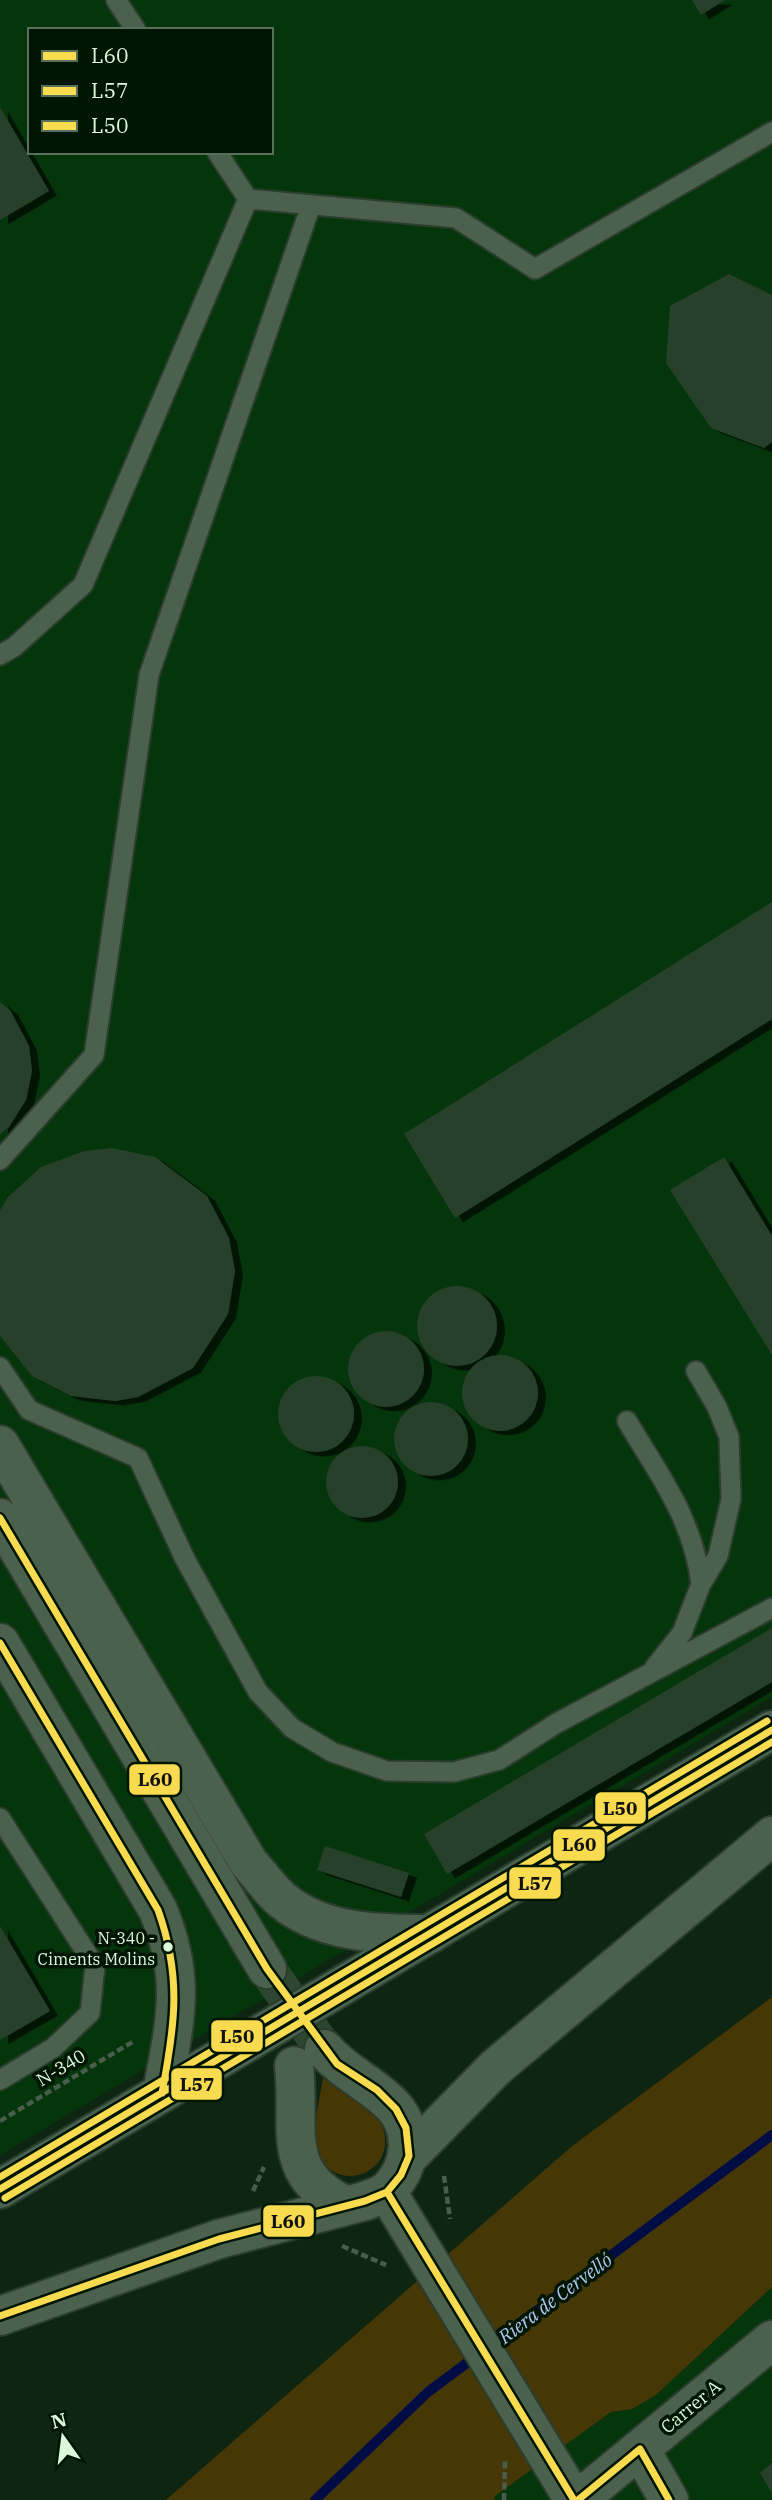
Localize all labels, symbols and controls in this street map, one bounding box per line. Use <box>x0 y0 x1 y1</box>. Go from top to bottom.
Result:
legend <box>28 28 273 154</box>
text: L60 <box>91 41 129 69</box>
text: L57 <box>91 76 129 104</box>
text: L50 <box>91 111 129 139</box>
line badge: L60 <box>128 1763 181 1796</box>
text: L60 <box>138 1767 172 1791</box>
line badge: L50 <box>594 1791 647 1825</box>
text: L50 <box>603 1796 637 1820</box>
line badge: L60 <box>552 1828 606 1862</box>
text: L60 <box>562 1832 596 1856</box>
line badge: L57 <box>508 1866 562 1900</box>
text: L57 <box>518 1871 552 1895</box>
place label: N-340 - Ciments Molins <box>38 1928 155 1969</box>
marker: N-340 - Ciments Molins <box>161 1940 175 1954</box>
line badge: L50 <box>210 2019 264 2053</box>
text: L50 <box>220 2024 254 2048</box>
street label: N-340 <box>32 2044 90 2091</box>
line badge: L57 <box>170 2067 223 2101</box>
text: L57 <box>180 2072 214 2096</box>
line badge: L60 <box>262 2204 315 2238</box>
text: L60 <box>271 2209 305 2233</box>
water label: Riera de Cervelló <box>493 2247 617 2349</box>
street label: Carrer A <box>656 2374 726 2438</box>
north arrow <box>28 2402 98 2472</box>
text: N <box>49 2407 69 2434</box>

